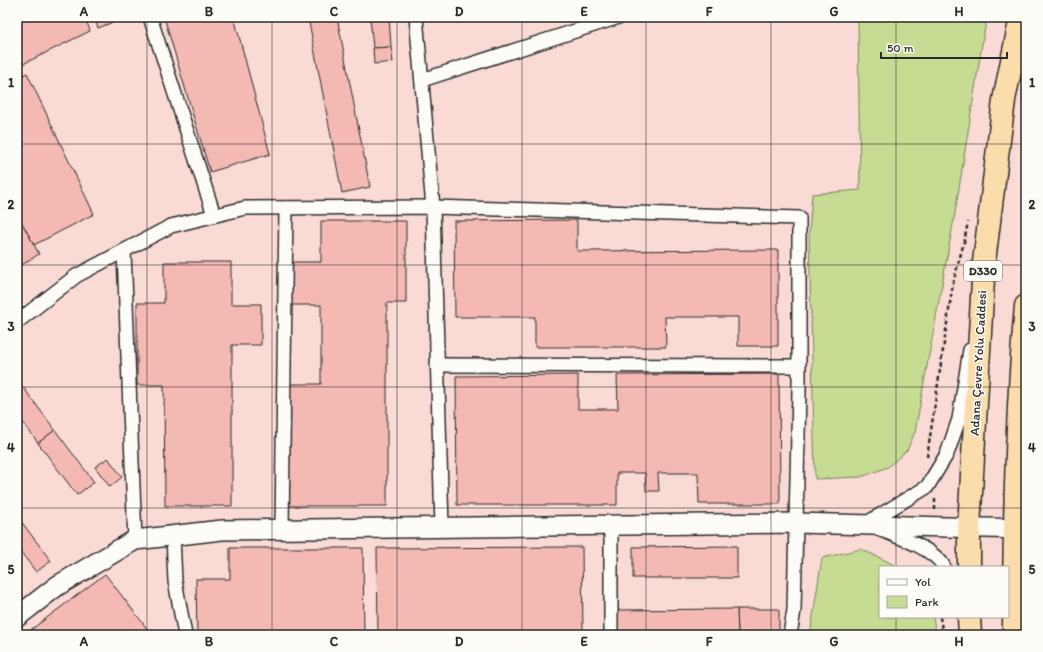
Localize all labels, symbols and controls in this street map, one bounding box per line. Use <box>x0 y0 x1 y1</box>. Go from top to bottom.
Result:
text: A <box>79 4 89 19</box>
text: B <box>205 4 214 19</box>
text: C <box>330 4 339 19</box>
text: D <box>455 4 464 19</box>
text: E <box>580 4 588 19</box>
text: F <box>706 4 713 19</box>
text: G <box>830 4 839 19</box>
text: H <box>955 4 964 19</box>
scale bar <box>881 34 1007 60</box>
text: 50 m <box>887 41 913 55</box>
text: 1 <box>8 75 14 90</box>
text: 1 <box>1029 75 1035 90</box>
text: 2 <box>8 197 15 212</box>
text: 2 <box>1029 197 1036 212</box>
road number: D330 <box>964 261 1002 281</box>
street label: Adana Çevre Yolu Caddesi <box>967 290 989 436</box>
text: 3 <box>7 319 15 334</box>
text: 3 <box>1028 319 1036 334</box>
text: 4 <box>7 440 15 455</box>
text: 4 <box>1028 440 1036 455</box>
text: 5 <box>8 562 15 577</box>
text: 5 <box>1029 562 1036 577</box>
legend <box>879 566 1009 618</box>
text: Yol <box>915 575 931 589</box>
text: Park <box>915 595 939 609</box>
text: A <box>79 634 89 649</box>
text: B <box>205 634 214 649</box>
text: C <box>330 634 339 649</box>
text: D <box>455 634 464 649</box>
text: E <box>580 634 588 649</box>
text: F <box>706 634 713 649</box>
text: G <box>830 634 839 649</box>
text: H <box>955 634 964 649</box>

